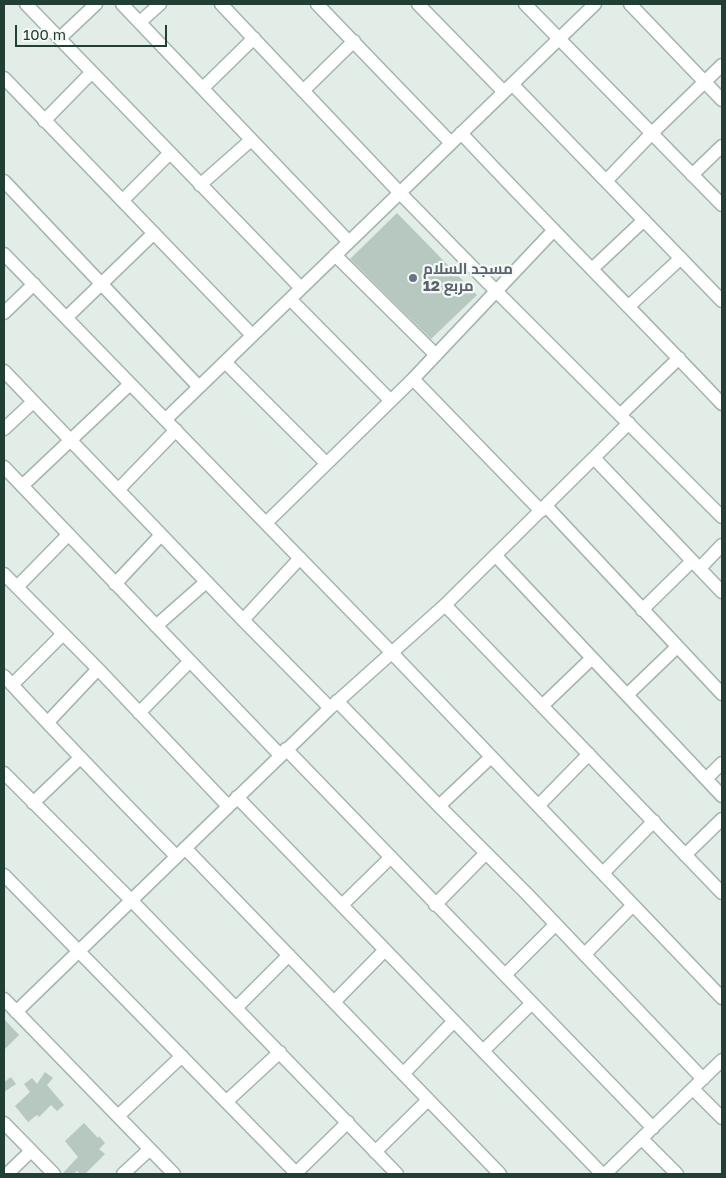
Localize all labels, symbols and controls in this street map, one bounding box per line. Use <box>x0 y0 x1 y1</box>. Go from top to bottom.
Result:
scale bar <box>18 15 170 47</box>
text: 100 m <box>23 25 66 43</box>
place label: مسجد السلام مربع 12 <box>423 260 513 295</box>
marker: مسجد السلام مربع 12 <box>407 272 419 284</box>

